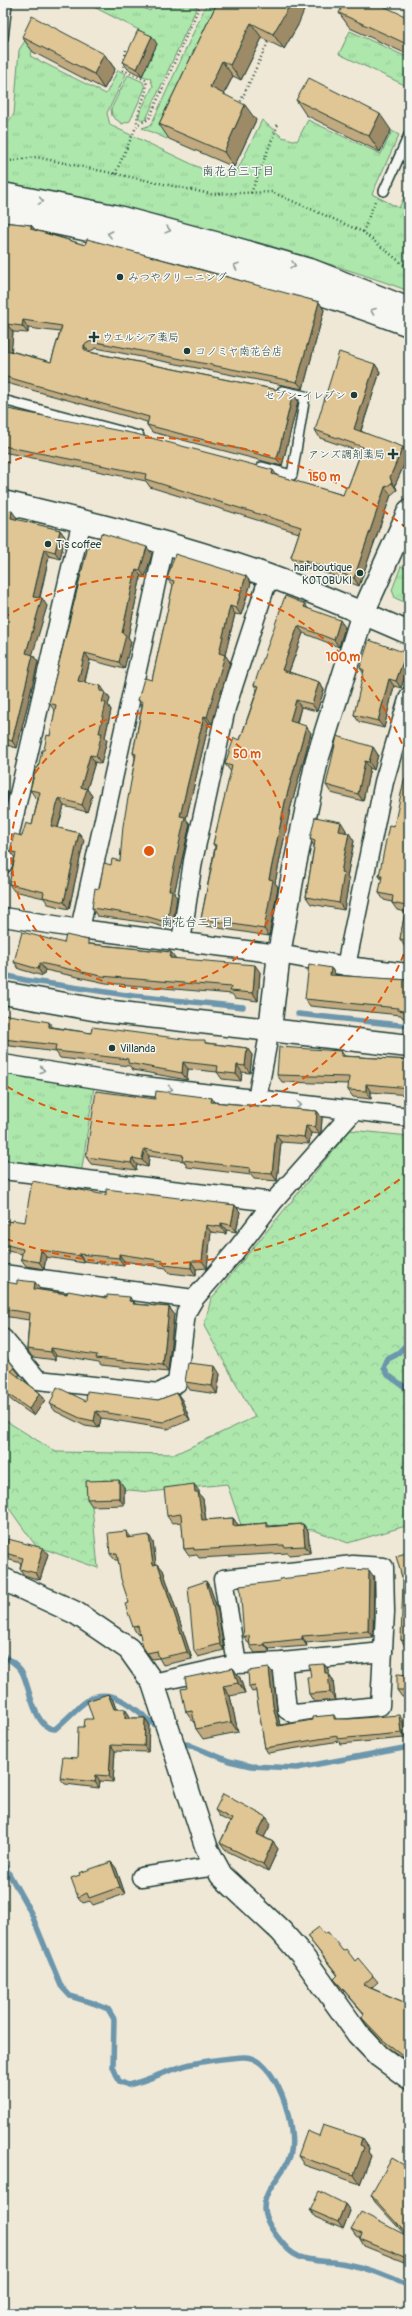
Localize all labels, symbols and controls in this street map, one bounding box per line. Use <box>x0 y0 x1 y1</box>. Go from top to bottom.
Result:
district label: 南花台三丁目 <box>202 164 274 179</box>
one-way arrow <box>38 197 44 205</box>
one-way arrow <box>165 226 171 234</box>
one-way arrow <box>106 230 113 239</box>
one-way arrow <box>289 260 296 269</box>
one-way arrow <box>232 262 239 271</box>
place label: みつやクリーニング <box>128 271 227 284</box>
marker: みつやクリーニング <box>115 272 125 282</box>
one-way arrow <box>369 307 376 315</box>
place label: ウエルシア薬局 <box>102 331 179 344</box>
marker: ウエルシア薬局 <box>89 332 99 342</box>
place label: コノミヤ南花台店 <box>195 345 283 358</box>
marker: コノミヤ南花台店 <box>182 346 192 356</box>
place label: セブン-イレブン <box>264 389 346 402</box>
marker: セブン-イレブン <box>349 390 359 400</box>
place label: アンズ調剤薬局 <box>308 448 385 461</box>
marker: アンズ調剤薬局 <box>388 449 398 459</box>
text: 150 m <box>308 470 341 485</box>
place label: T's coffee <box>56 538 102 551</box>
marker: T's coffee <box>43 539 53 549</box>
place label: hair boutique KOTOBUKI <box>294 561 353 587</box>
marker: hair boutique KOTOBUKI <box>355 568 365 578</box>
text: 100 m <box>326 650 361 665</box>
text: 50 m <box>233 747 261 762</box>
centre of rings <box>142 844 156 858</box>
district label: 南花台二丁目 <box>161 915 233 930</box>
place label: Villanda <box>120 1042 155 1055</box>
marker: Villanda <box>107 1043 117 1053</box>
one-way arrow <box>38 1065 45 1074</box>
one-way arrow <box>167 1084 173 1093</box>
one-way arrow <box>296 1100 302 1109</box>

